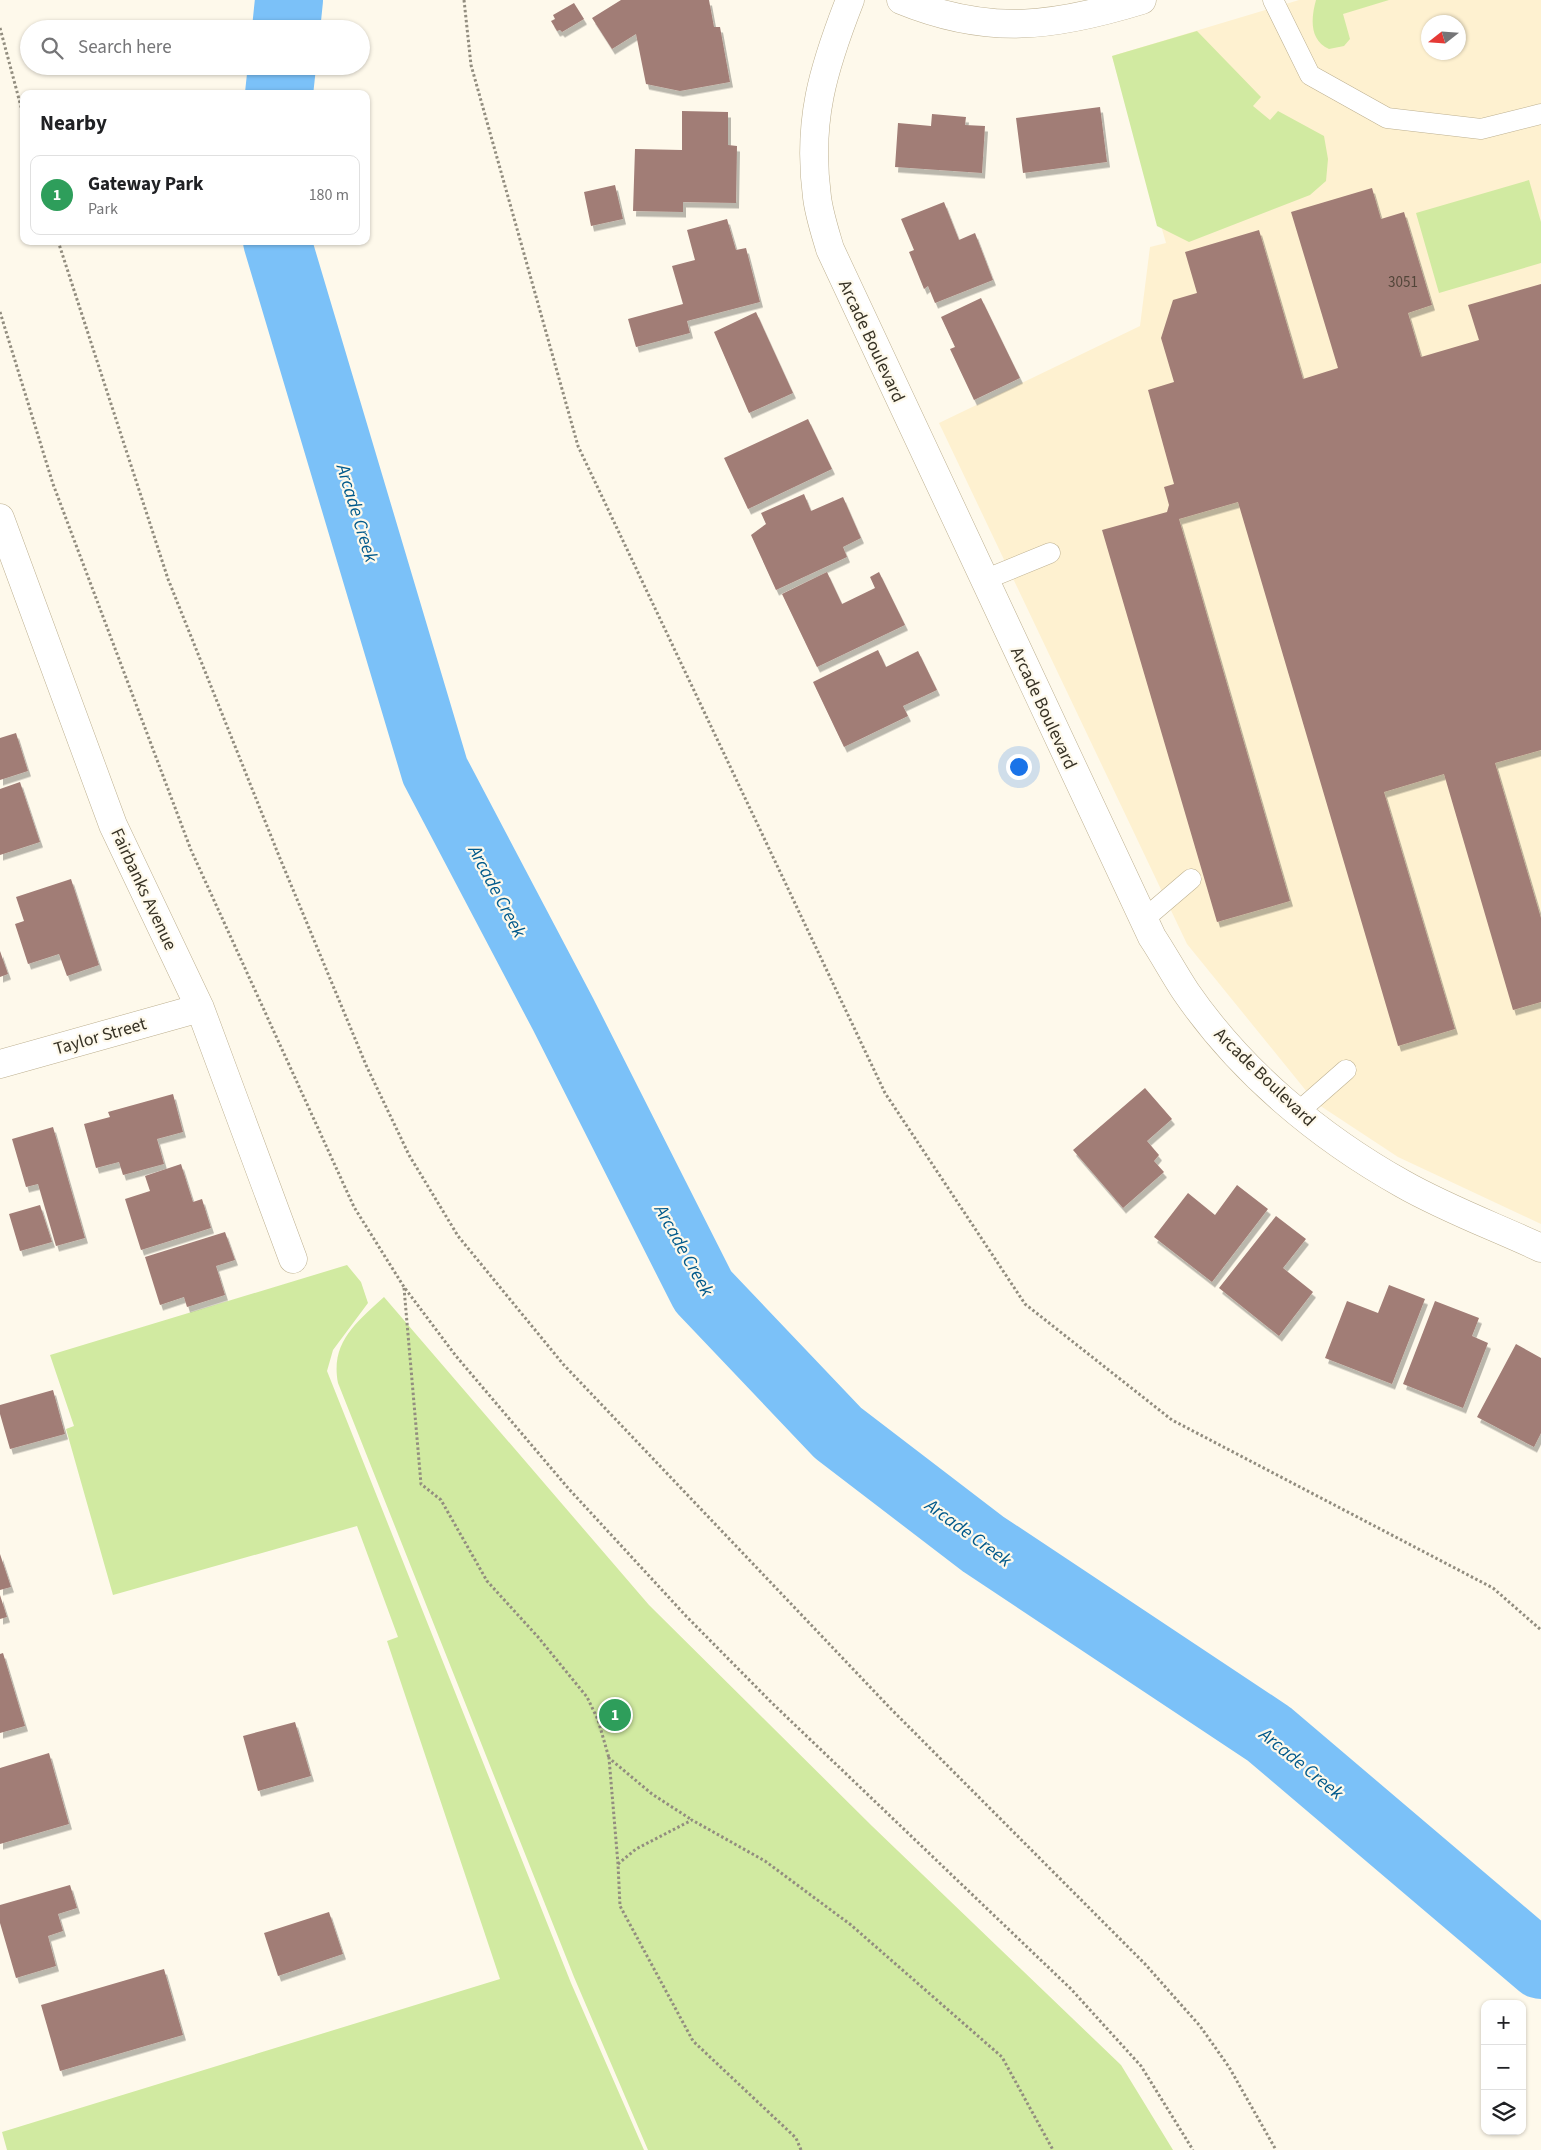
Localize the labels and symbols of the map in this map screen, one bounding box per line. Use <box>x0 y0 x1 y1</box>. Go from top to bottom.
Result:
north arrow <box>1421 15 1466 60</box>
house number: 3051 <box>1388 272 1418 293</box>
street label: Arcade Boulevard <box>832 276 911 406</box>
water label: Arcade Creek <box>329 460 385 567</box>
street label: Arcade Boulevard <box>1004 643 1083 773</box>
your location <box>1006 754 1032 780</box>
street label: Fairbanks Avenue <box>104 824 183 954</box>
water label: Arcade Creek <box>460 840 533 944</box>
street label: Taylor Street <box>51 1011 149 1062</box>
street label: Arcade Boulevard <box>1208 1022 1321 1132</box>
water label: Arcade Creek <box>647 1199 721 1302</box>
water label: Arcade Creek <box>918 1492 1018 1574</box>
pin: 1 <box>599 1696 631 1734</box>
water label: Arcade Creek <box>1252 1721 1350 1807</box>

